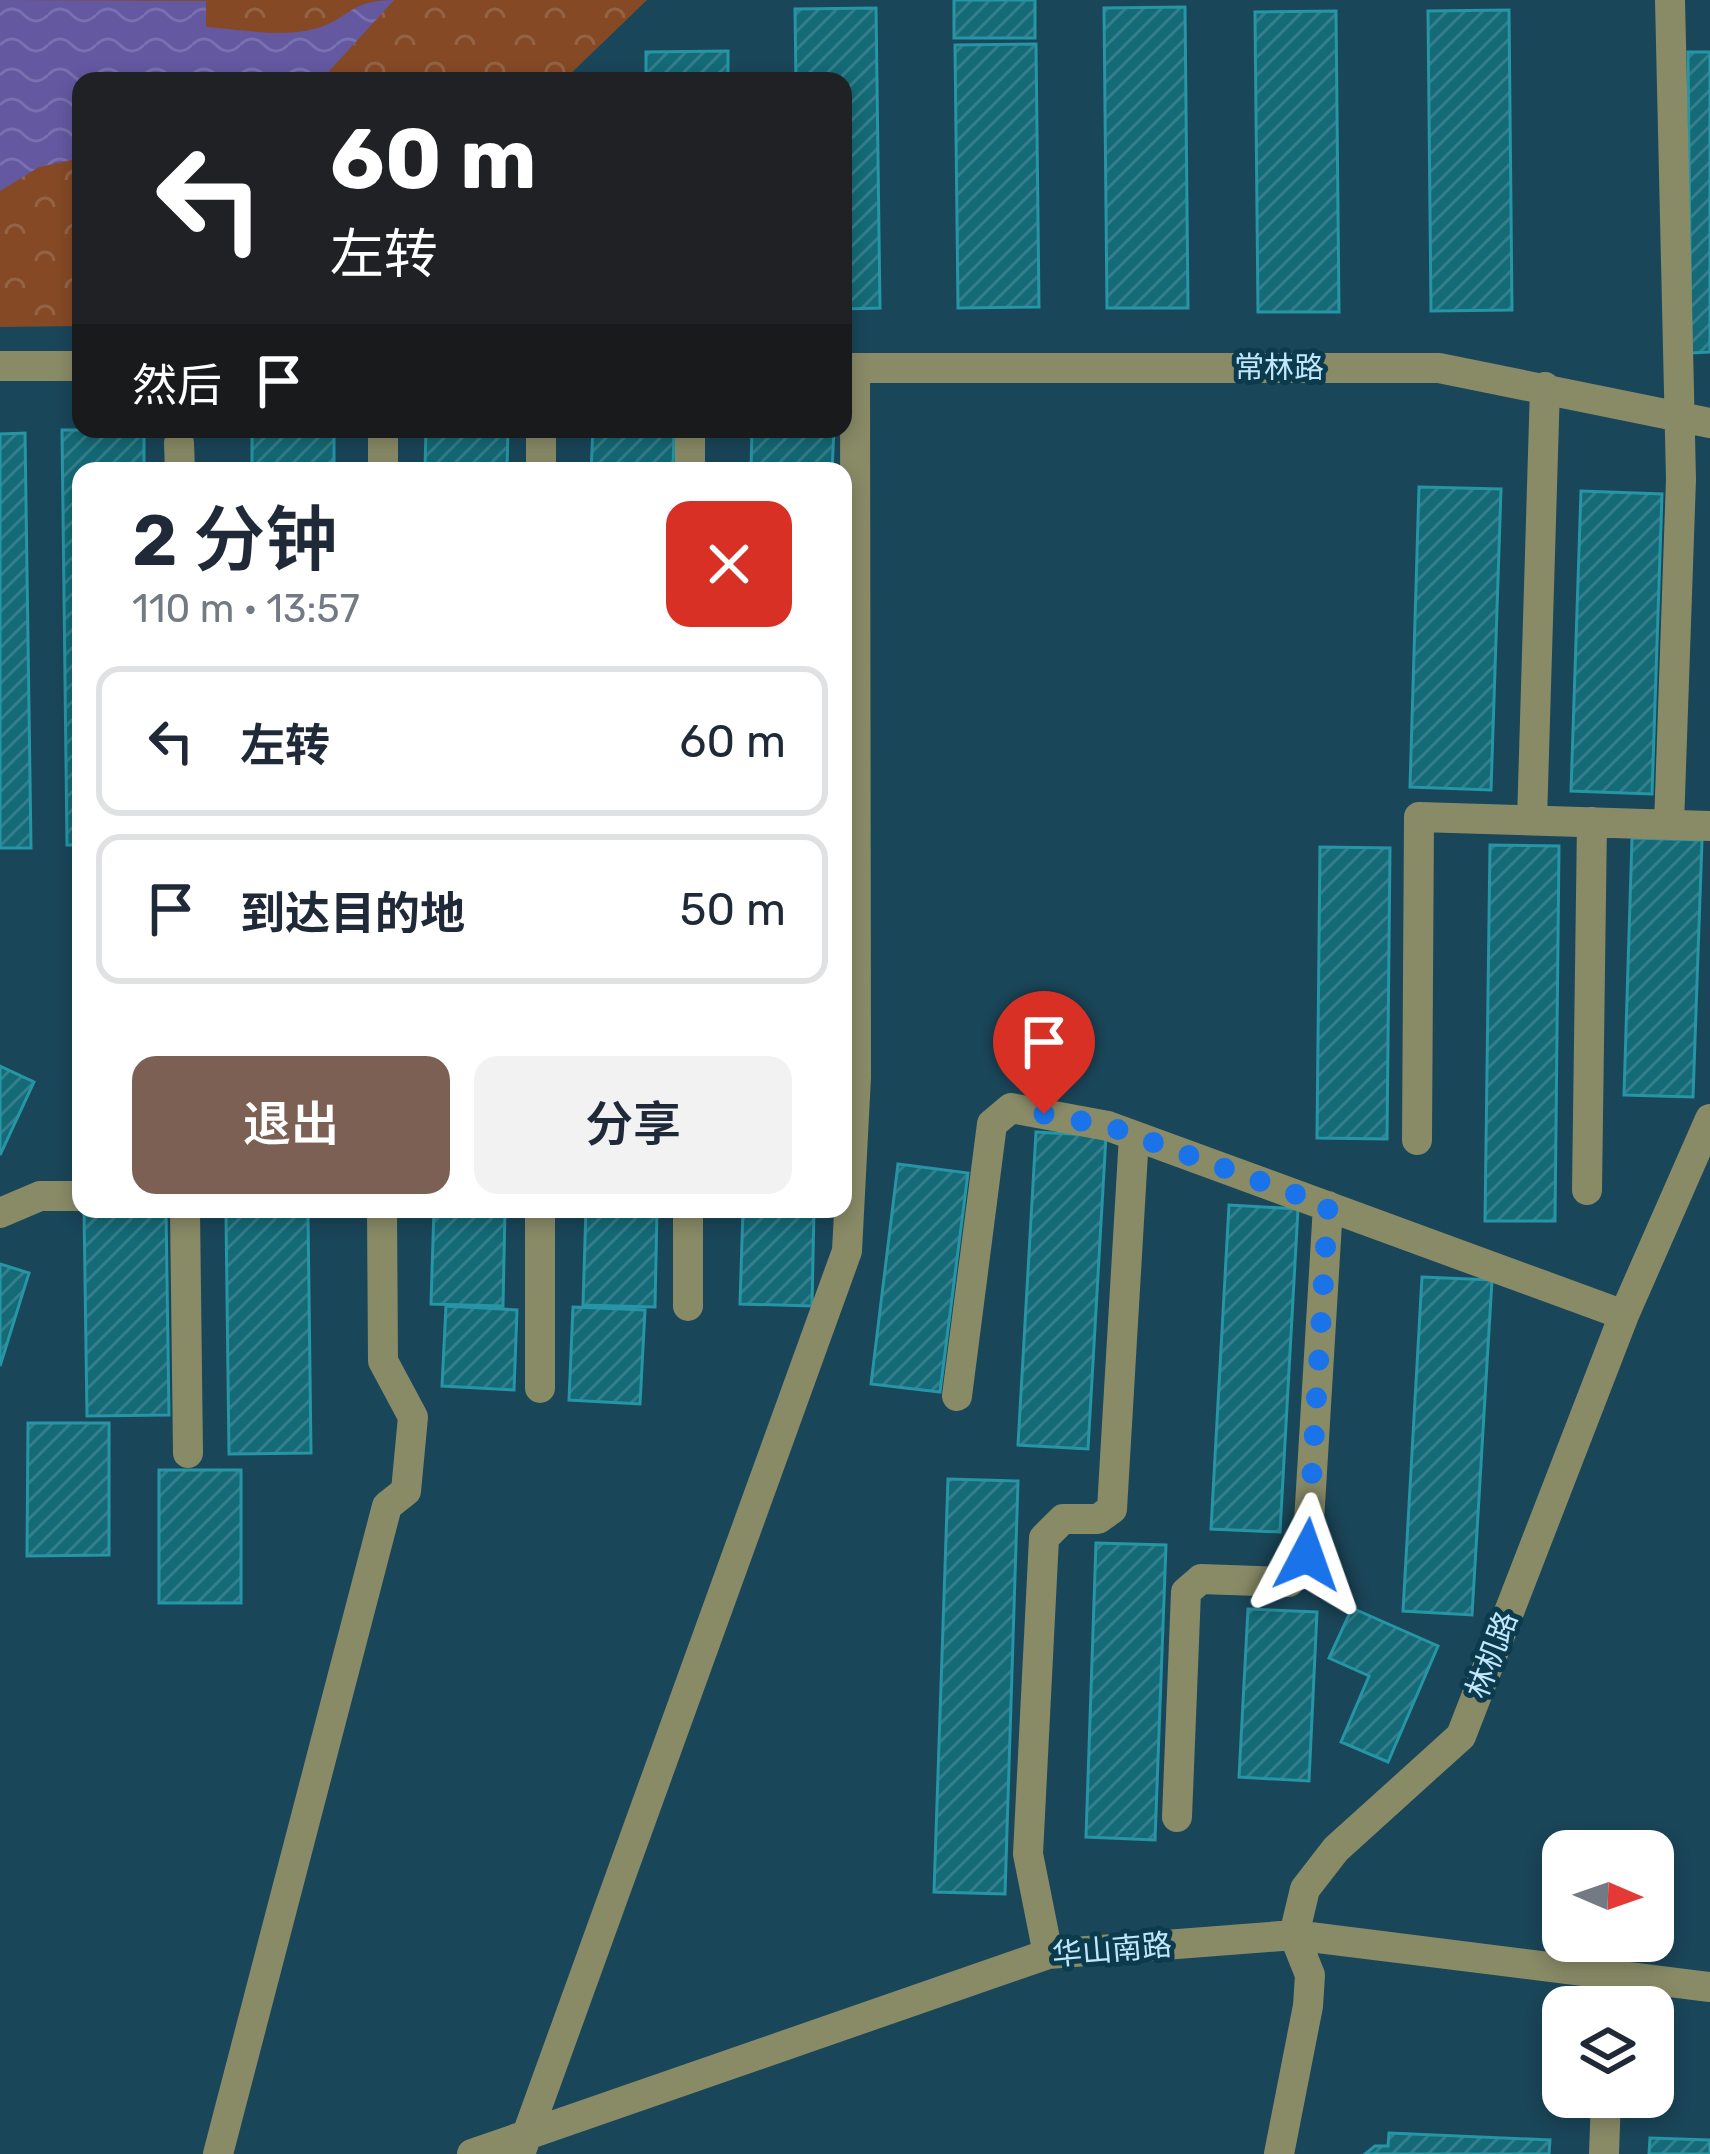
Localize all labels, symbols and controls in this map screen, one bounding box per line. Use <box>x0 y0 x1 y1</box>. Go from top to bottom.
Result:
text: 60 m <box>330 109 537 209</box>
icon: left <box>132 120 288 276</box>
text: 左转 <box>330 223 438 287</box>
icon: arrive <box>246 348 312 414</box>
street label: 常林路 <box>1234 350 1324 386</box>
text: 然后 <box>132 359 222 412</box>
text: 2 分钟 <box>132 498 338 583</box>
button: close <box>666 501 792 627</box>
text: 110 m · 13:57 <box>132 586 360 632</box>
icon: left <box>138 708 204 774</box>
text: 60 m <box>679 715 786 768</box>
text: 左转 <box>240 719 330 772</box>
icon: arrive <box>138 876 204 942</box>
text: 50 m <box>680 883 786 936</box>
text: 到达目的地 <box>240 887 465 940</box>
pin <box>993 991 1095 1114</box>
icon: arrive <box>1011 1009 1077 1075</box>
button: 退出 <box>132 1056 450 1194</box>
button: 分享 <box>474 1056 792 1194</box>
position arrow <box>1244 1492 1370 1618</box>
street label: 林机路 <box>1459 1607 1525 1703</box>
north arrow <box>1542 1830 1674 1962</box>
map controls <box>1542 1830 1674 2118</box>
street label: 华山南路 <box>1051 1927 1173 1973</box>
button: layers <box>1542 1986 1674 2118</box>

